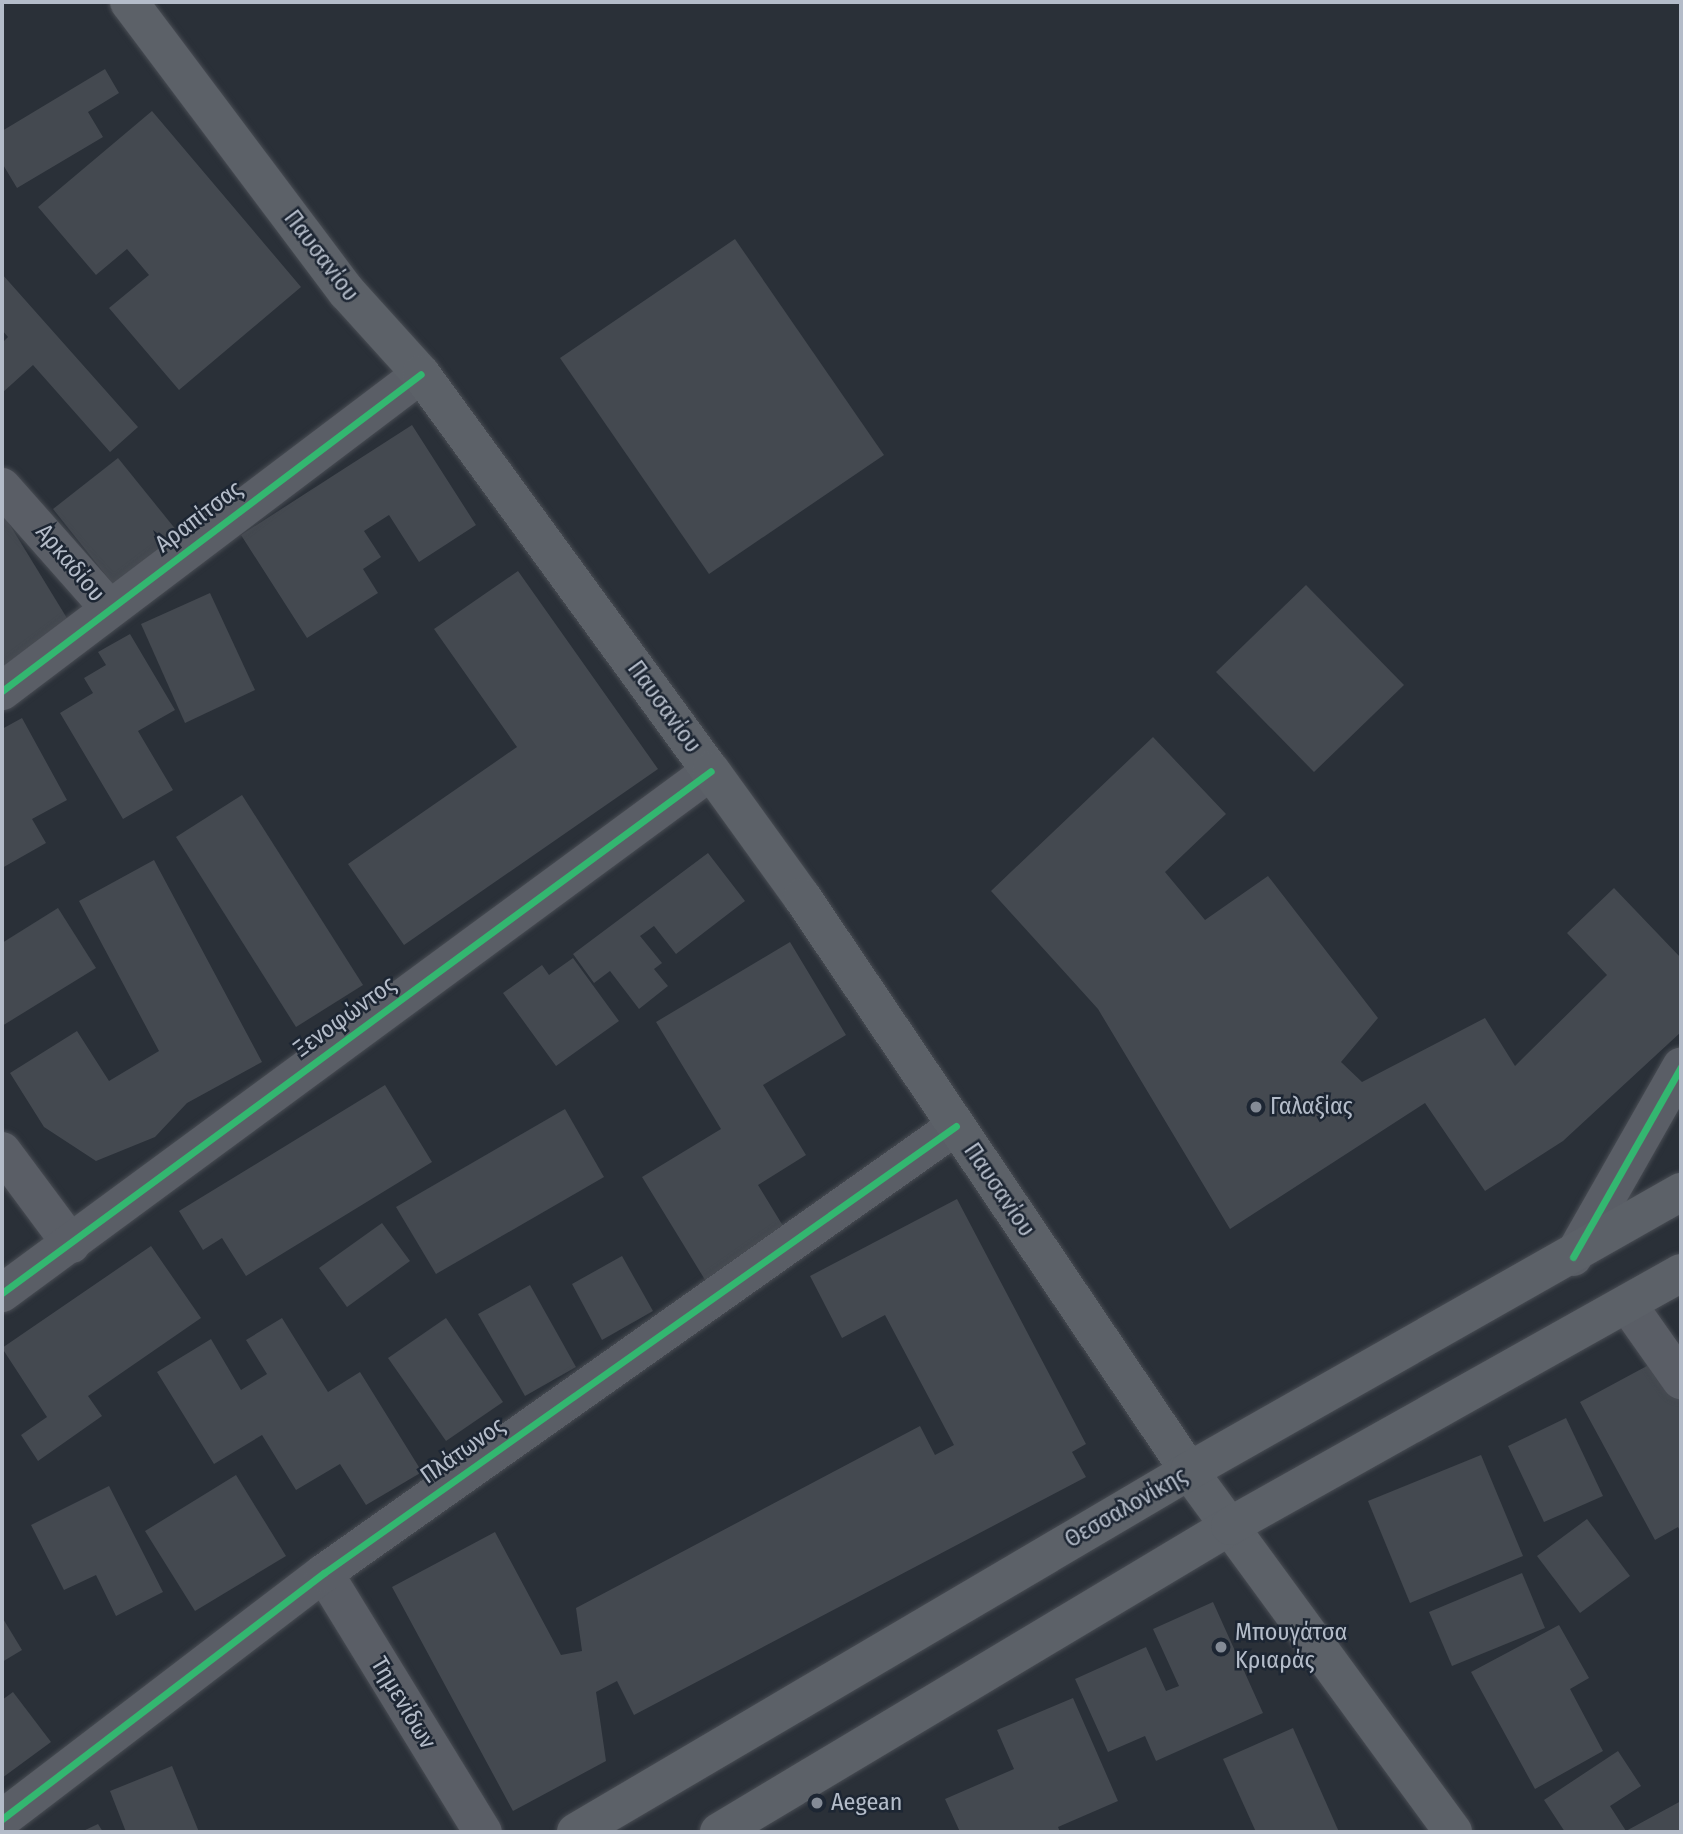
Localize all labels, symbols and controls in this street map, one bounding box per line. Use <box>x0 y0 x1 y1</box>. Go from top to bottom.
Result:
street label: Παυσανίου <box>277 205 365 307</box>
street label: Αραπίτσας <box>150 475 248 559</box>
street label: Αρκαδίου <box>29 518 111 608</box>
street label: Παυσανίου <box>621 655 707 759</box>
street label: Ξενοφώντος <box>288 970 402 1064</box>
place label: Γαλαξίας <box>1270 1093 1353 1121</box>
marker: Γαλαξίας <box>1248 1099 1264 1115</box>
street label: Παυσανίου <box>957 1138 1041 1242</box>
street label: Πλάτωνος <box>415 1412 511 1490</box>
street label: Θεσσαλονίκης <box>1060 1461 1192 1555</box>
place label: Μπουγάτσα Κριαράς <box>1235 1619 1347 1675</box>
marker: Μπουγάτσα Κριαράς <box>1213 1639 1229 1655</box>
street label: Τημενίδων <box>364 1652 442 1754</box>
place label: Aegean <box>831 1789 902 1817</box>
marker: Aegean <box>809 1795 825 1811</box>

